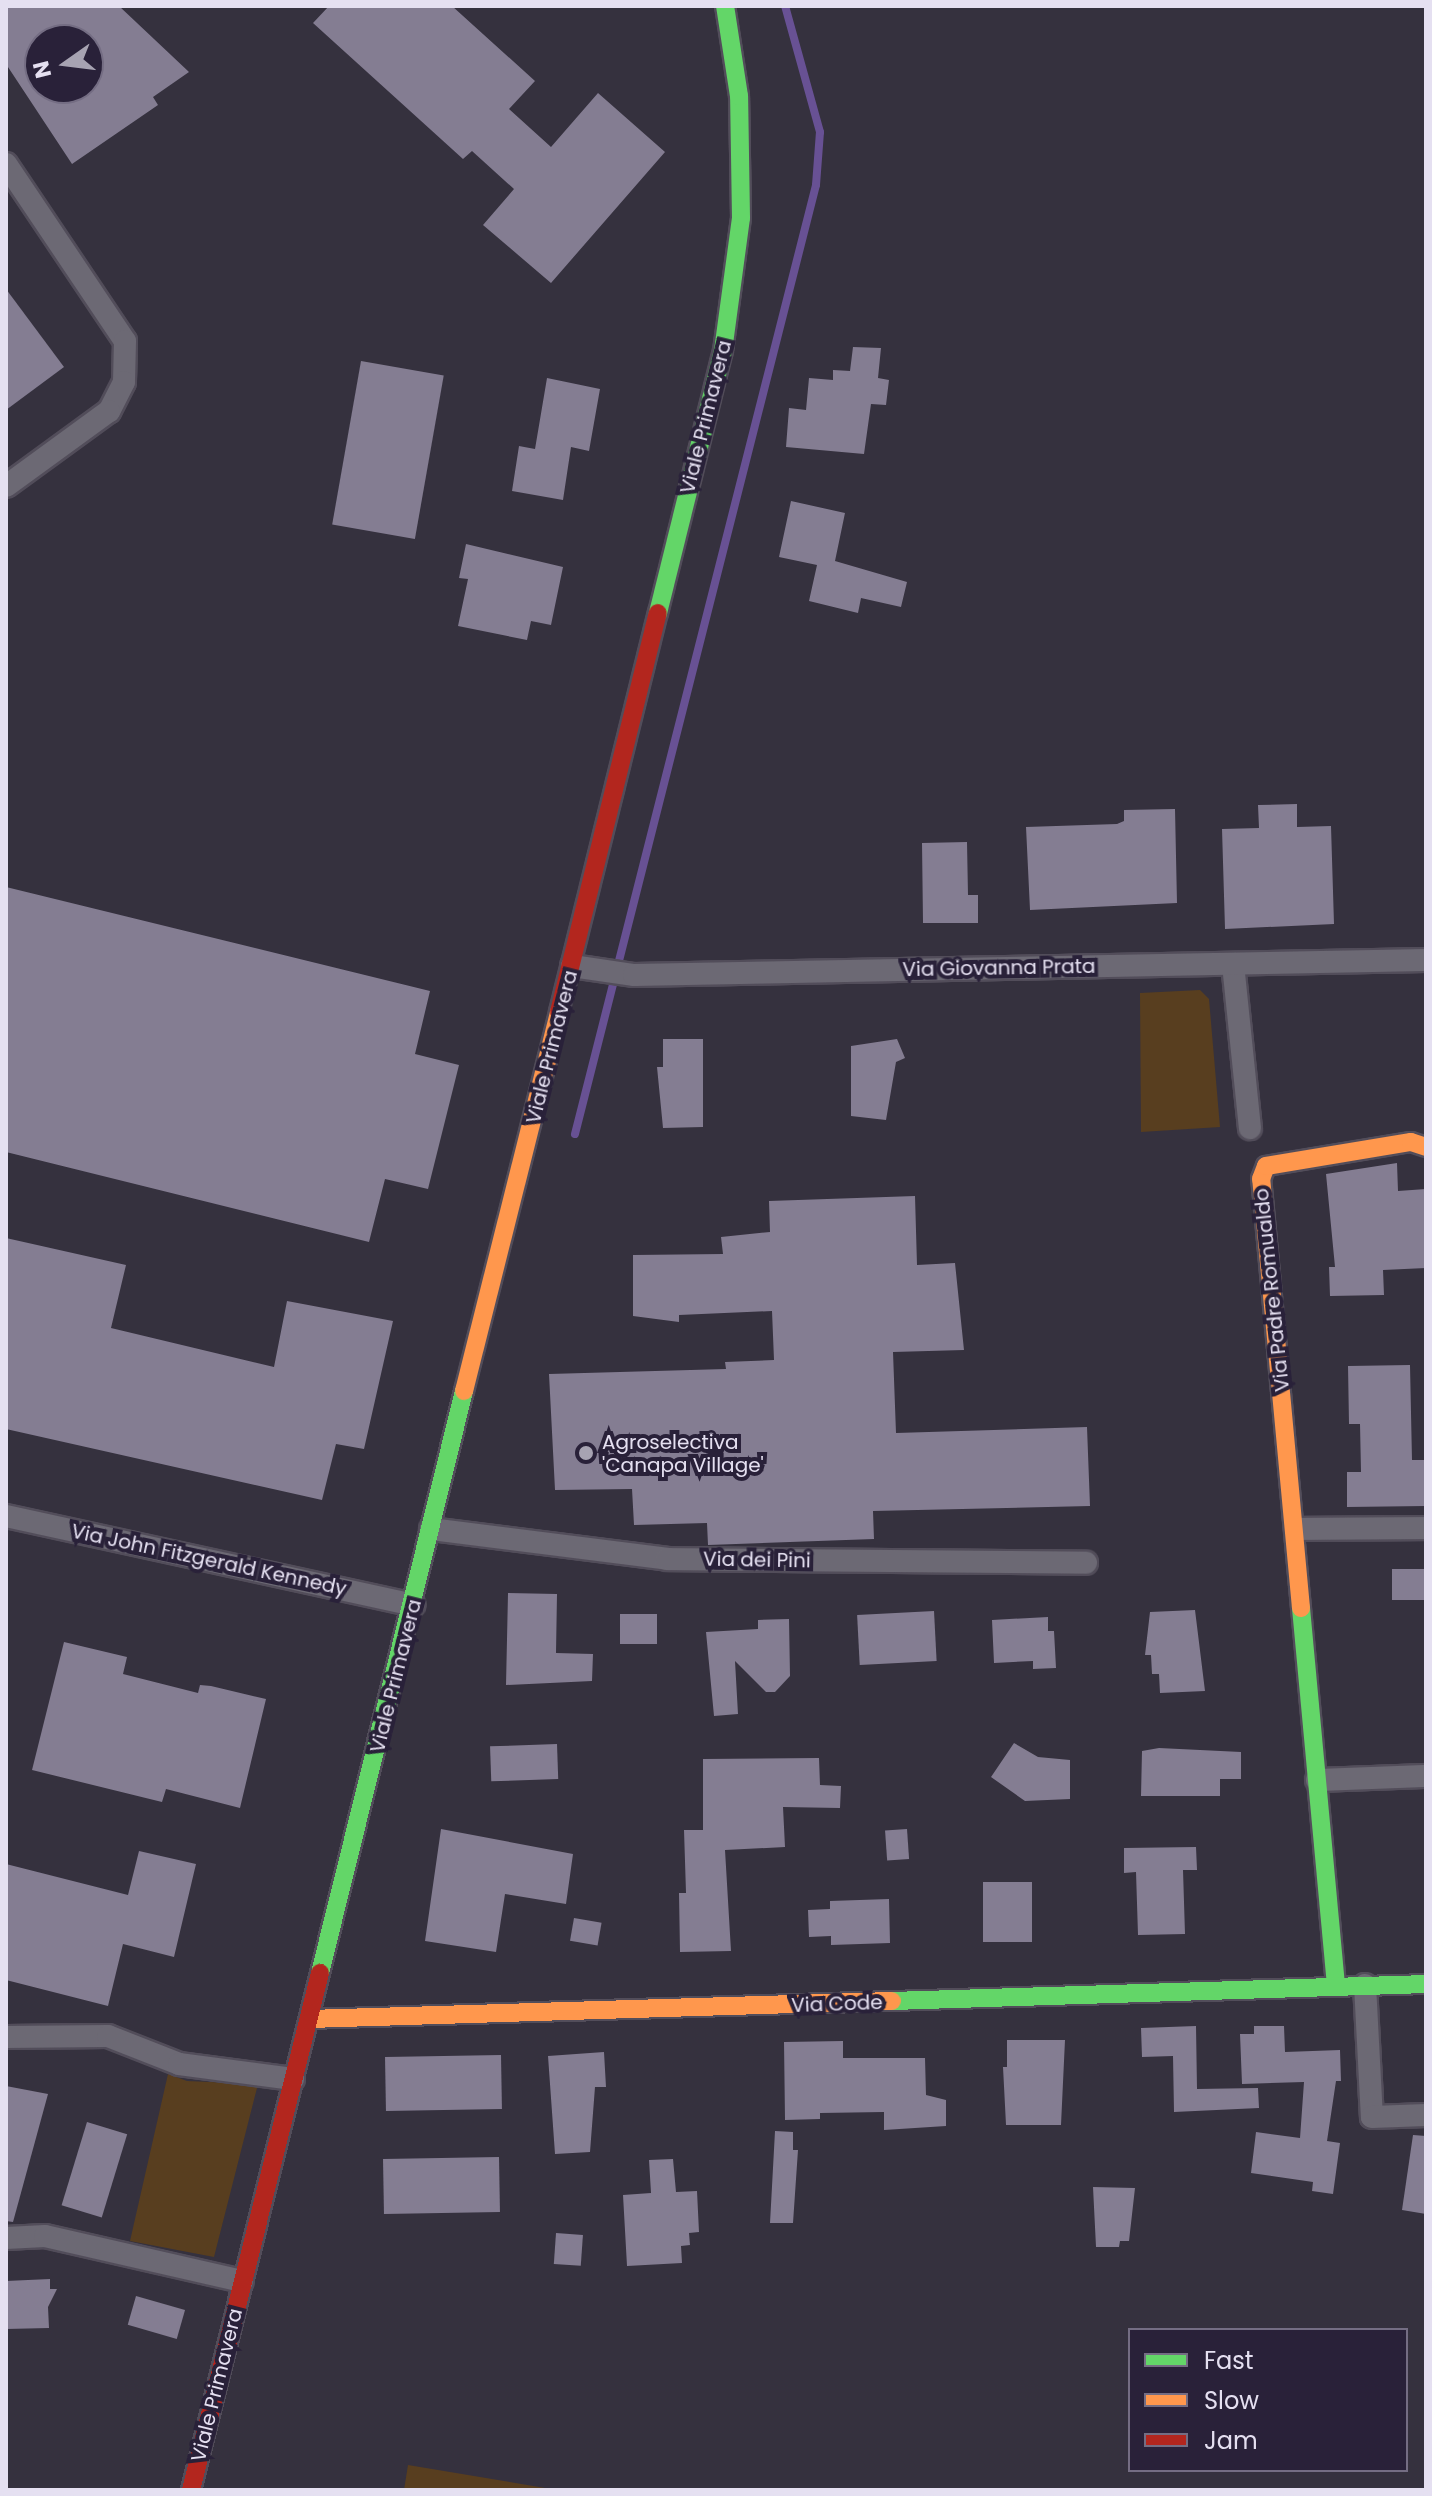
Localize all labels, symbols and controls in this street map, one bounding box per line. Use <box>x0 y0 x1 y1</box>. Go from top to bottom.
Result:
north arrow <box>24 24 104 104</box>
text: N <box>25 58 59 81</box>
street label: Viale Primavera <box>675 338 737 496</box>
street label: Via Giovanna Prata <box>902 954 1096 982</box>
street label: Viale Primavera <box>521 968 583 1126</box>
street label: Via Padre Romualdo <box>1249 1187 1295 1393</box>
place label: Agroselectiva 'Canapa Village' <box>602 1430 764 1477</box>
marker: Agroselectiva 'Canapa Village' <box>577 1444 595 1462</box>
street label: Via John Fitzgerald Kennedy <box>69 1519 349 1601</box>
street label: Via dei Pini <box>703 1547 811 1573</box>
street label: Viale Primavera <box>365 1597 427 1755</box>
street label: Via Code <box>791 1990 883 2018</box>
street label: Viale Primavera <box>186 2306 248 2464</box>
legend <box>1128 2328 1408 2472</box>
text: Fast <box>1204 2344 1254 2377</box>
text: Slow <box>1204 2384 1259 2417</box>
text: Jam <box>1204 2424 1258 2457</box>

